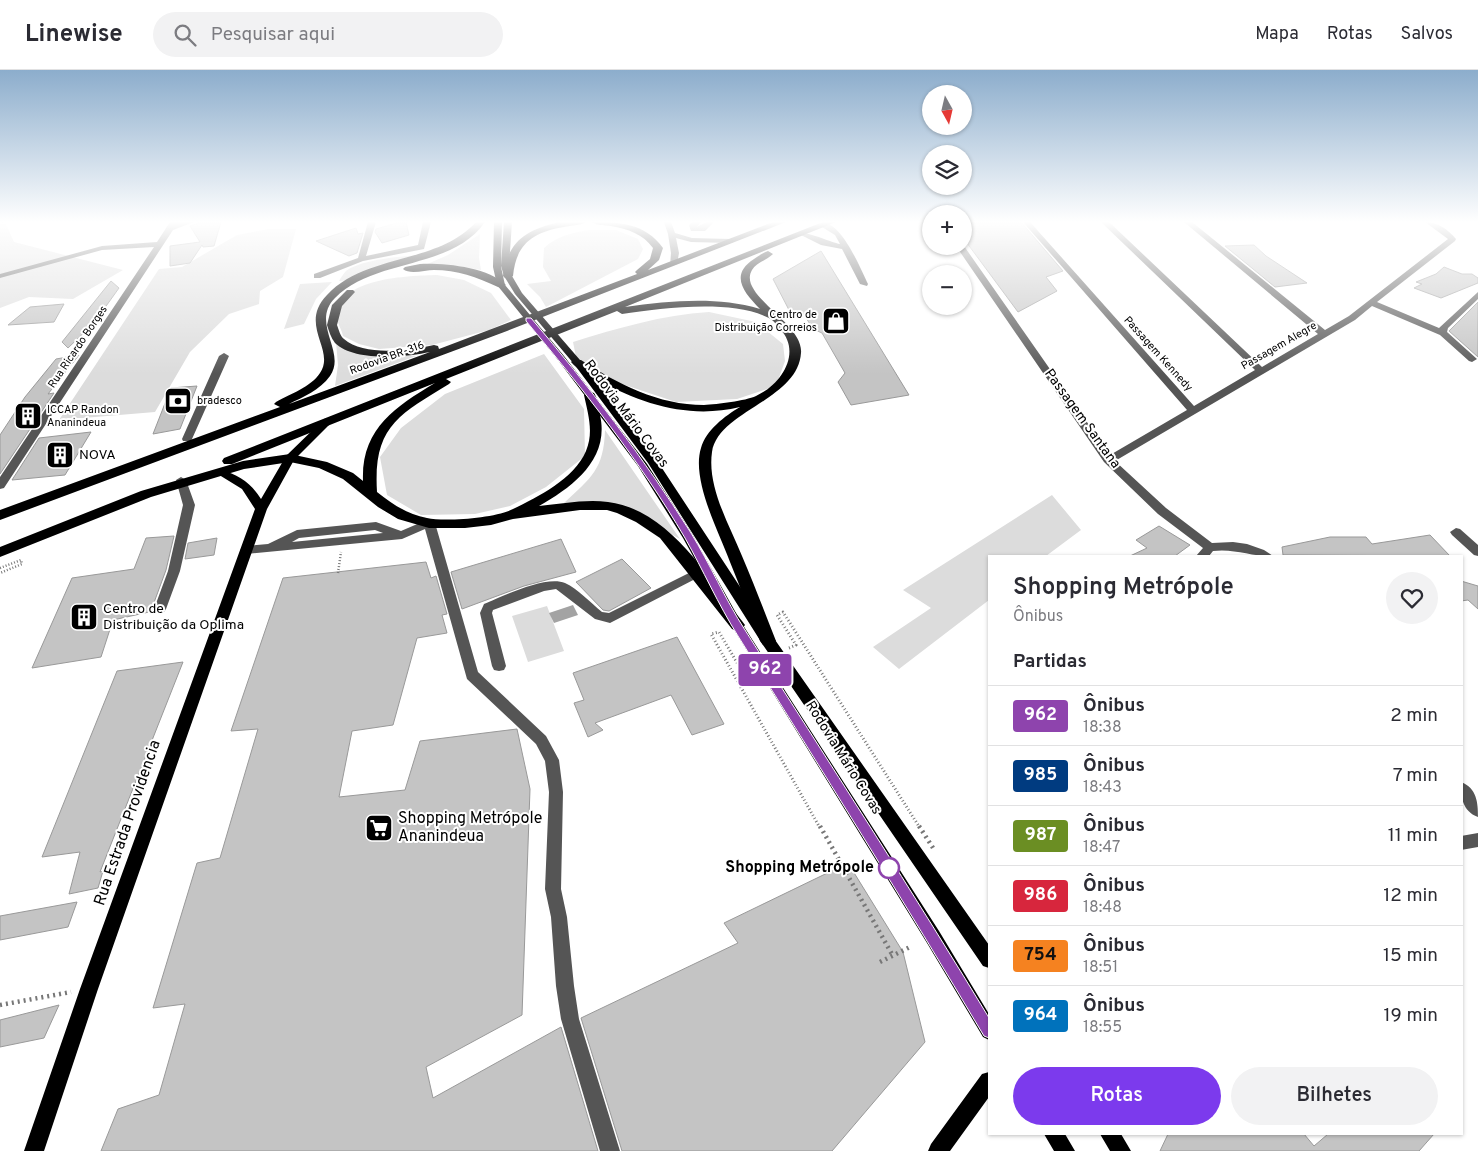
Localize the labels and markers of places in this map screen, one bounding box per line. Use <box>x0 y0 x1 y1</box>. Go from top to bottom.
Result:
shop icon: Centro de Distribuição Correios <box>821 306 851 336</box>
place label: Centro de Distribuição Correios <box>714 308 817 335</box>
bank icon: bradesco <box>163 386 193 416</box>
place label: bradesco <box>197 394 242 408</box>
building icon: ICCAP Randon Ananindeua <box>13 401 43 431</box>
place label: ICCAP Randon Ananindeua <box>47 403 119 430</box>
building icon: NOVA <box>45 440 75 470</box>
place label: NOVA <box>79 447 116 464</box>
place label: Centro de Distribuição da Oplima <box>103 601 244 634</box>
building icon: Centro de Distribuição da Oplima <box>69 602 99 632</box>
place label: Shopping Metrópole Ananindeua <box>398 809 542 847</box>
supermarket icon: Shopping Metrópole Ananindeua <box>364 813 394 843</box>
marker: Shopping Metrópole <box>878 857 900 879</box>
place label: Shopping Metrópole <box>725 858 874 878</box>

